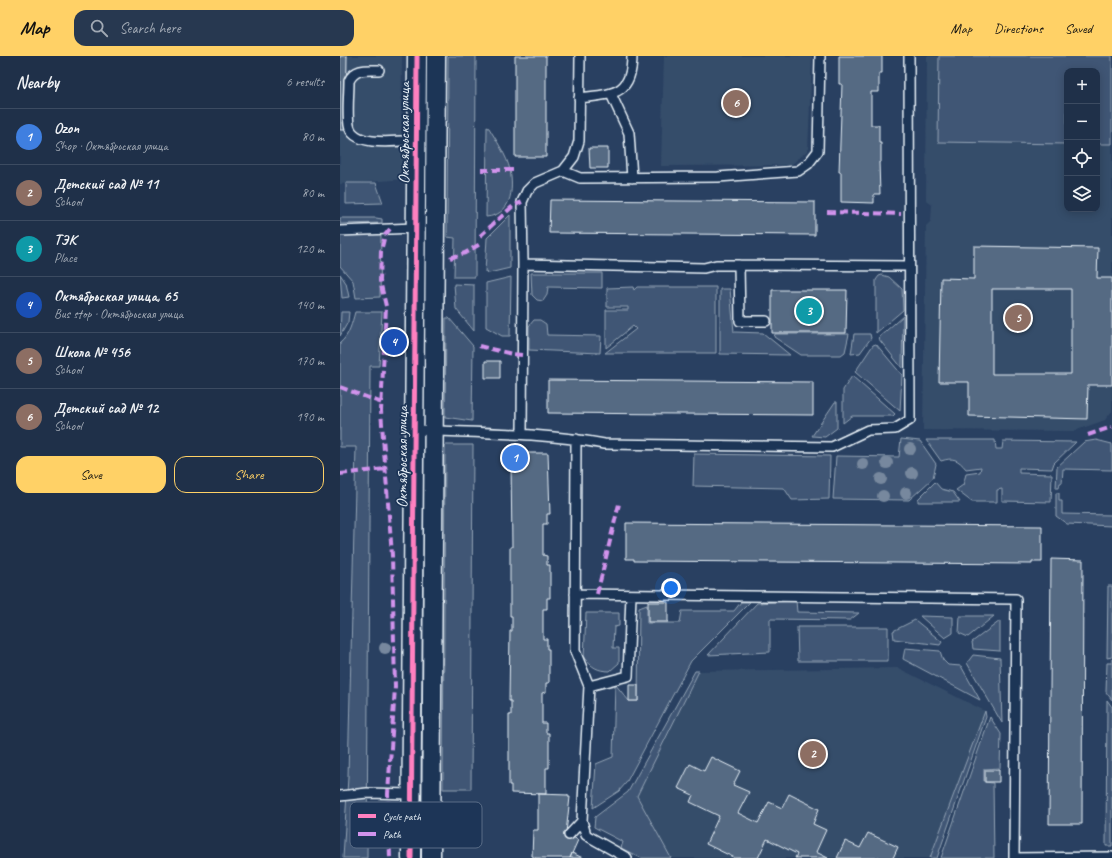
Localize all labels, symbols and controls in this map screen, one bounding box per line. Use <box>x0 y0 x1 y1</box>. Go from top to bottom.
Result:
search box <box>74 10 354 46</box>
text: Map <box>20 16 50 40</box>
icon: search <box>88 17 110 39</box>
text: Search here <box>120 19 181 38</box>
text: Map <box>951 20 972 37</box>
text: Directions <box>994 20 1043 37</box>
text: Saved <box>1065 20 1092 37</box>
map controls <box>1064 68 1100 212</box>
button: + <box>1064 68 1100 104</box>
text: Nearby <box>16 72 59 93</box>
text: 6 results <box>286 74 324 90</box>
street label: Октябрьская улица <box>394 80 414 184</box>
pin: 6 <box>723 88 749 118</box>
button: − <box>1064 104 1100 140</box>
text: Ozon <box>54 119 79 138</box>
text: 1 <box>26 129 32 145</box>
text: 80 m <box>302 129 324 145</box>
text: Shop · Октябрьская улица <box>54 138 168 154</box>
button: locate <box>1064 140 1100 176</box>
text: Детский сад № 11 <box>54 175 158 194</box>
button: layers <box>1064 176 1100 212</box>
text: 2 <box>26 185 32 201</box>
text: 80 m <box>302 185 324 201</box>
text: School <box>54 194 82 210</box>
text: ТЭК <box>54 231 76 250</box>
text: 3 <box>26 241 32 257</box>
text: 120 m <box>296 241 324 257</box>
text: Place <box>54 250 77 266</box>
text: Октябрьская улица, 65 <box>54 287 177 306</box>
pin: 3 <box>796 296 822 326</box>
text: 4 <box>26 297 32 313</box>
text: 140 m <box>296 297 324 313</box>
pin: 5 <box>1005 303 1031 333</box>
text: Bus stop · Октябрьская улица <box>54 306 183 322</box>
pin: 4 <box>381 327 407 357</box>
text: Школа № 456 <box>54 343 130 362</box>
text: 5 <box>26 353 32 369</box>
text: 170 m <box>296 353 324 369</box>
text: School <box>54 362 82 378</box>
text: Детский сад № 12 <box>54 399 158 418</box>
street label: Октябрьская улица <box>392 404 412 508</box>
text: 6 <box>26 409 32 425</box>
text: 190 m <box>296 409 324 425</box>
text: School <box>54 418 82 434</box>
pin: 1 <box>502 443 528 473</box>
button: Save <box>16 456 166 493</box>
button: Share <box>174 456 324 493</box>
your location <box>661 578 681 598</box>
pin: 2 <box>800 739 826 769</box>
legend <box>350 802 482 848</box>
text: Cycle path <box>383 809 422 823</box>
text: Path <box>383 827 402 841</box>

